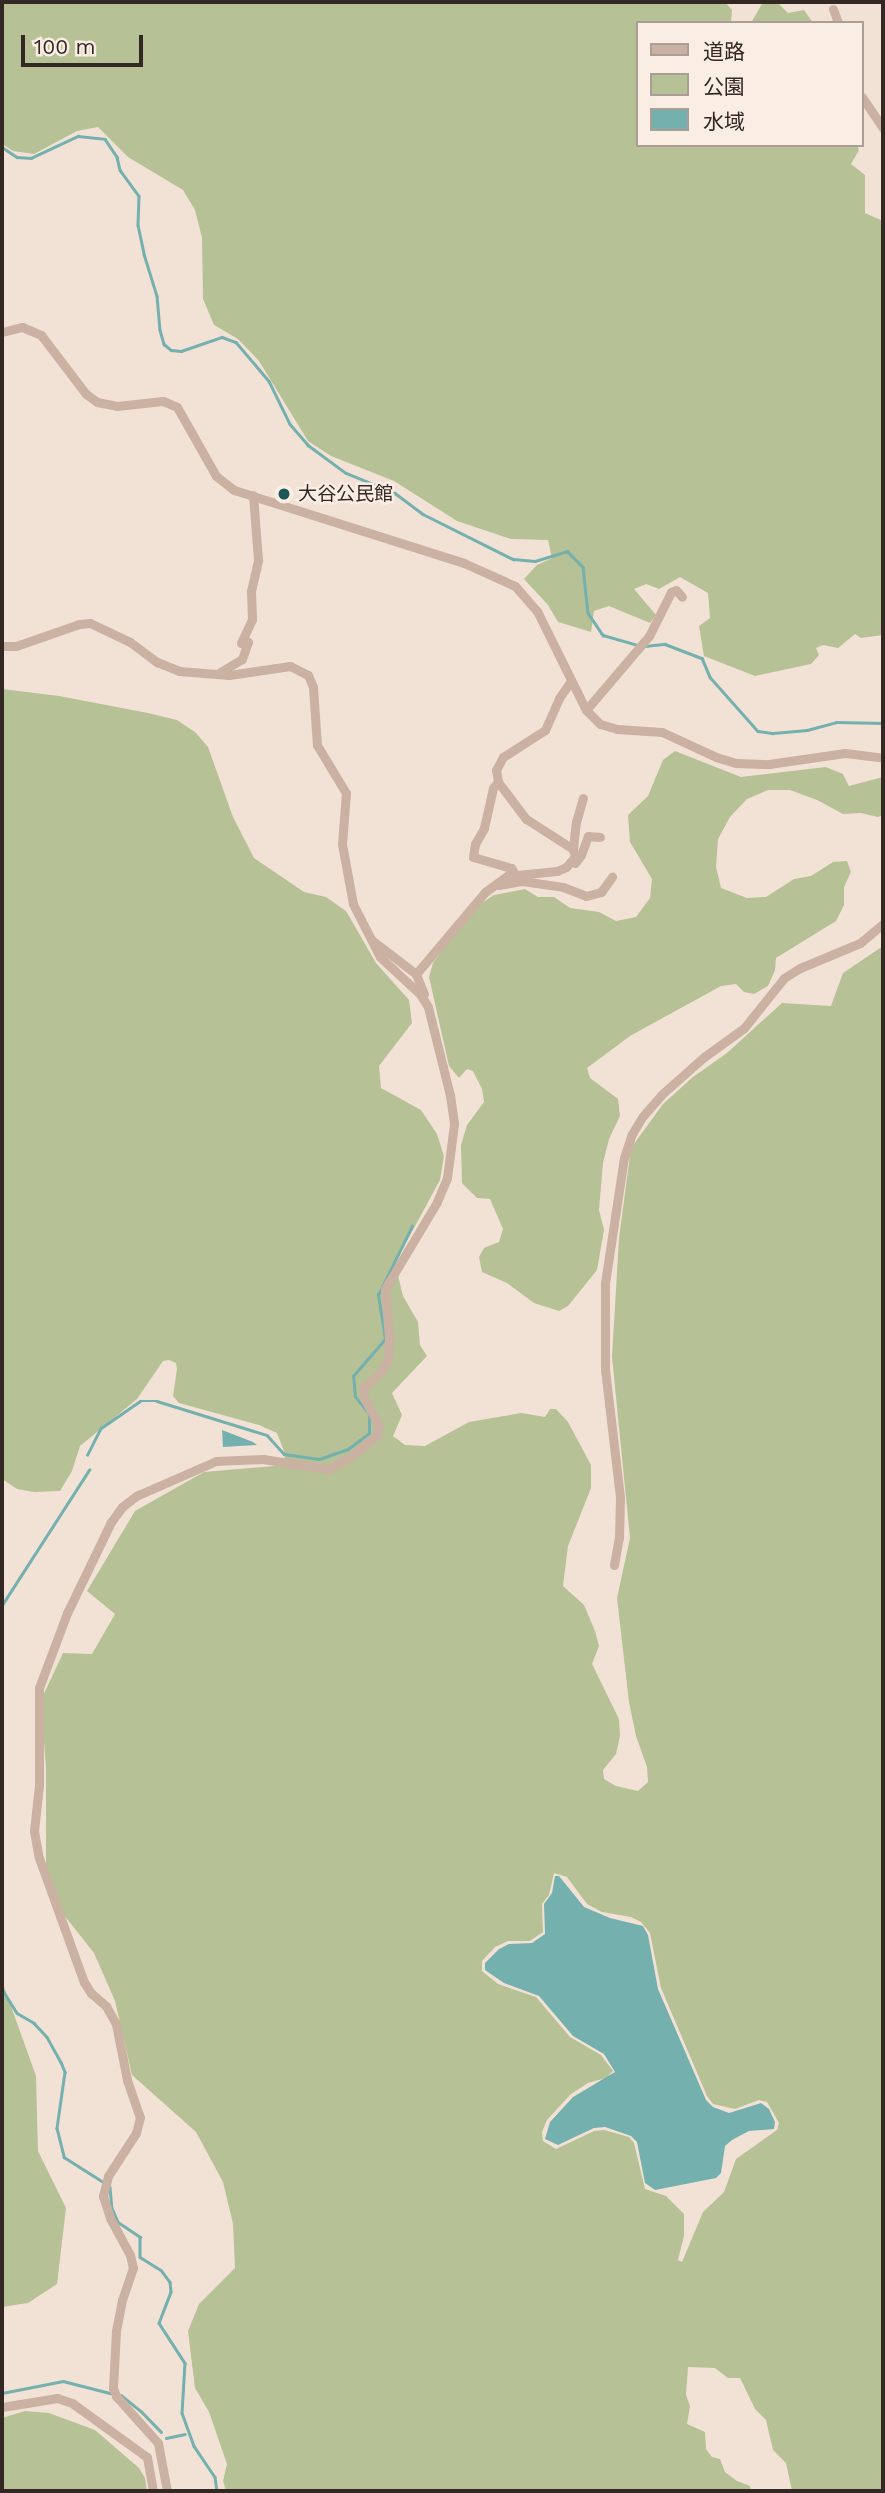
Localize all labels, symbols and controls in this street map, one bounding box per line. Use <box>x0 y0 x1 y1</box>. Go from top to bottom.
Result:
scale bar <box>24 21 147 65</box>
legend <box>636 21 864 147</box>
text: 100 m <box>34 34 96 59</box>
text: 道路 <box>703 39 745 64</box>
text: 公園 <box>703 74 745 99</box>
text: 水域 <box>703 109 745 134</box>
place label: 大谷公民館 <box>298 483 393 505</box>
marker: 大谷公民館 <box>276 486 292 502</box>

